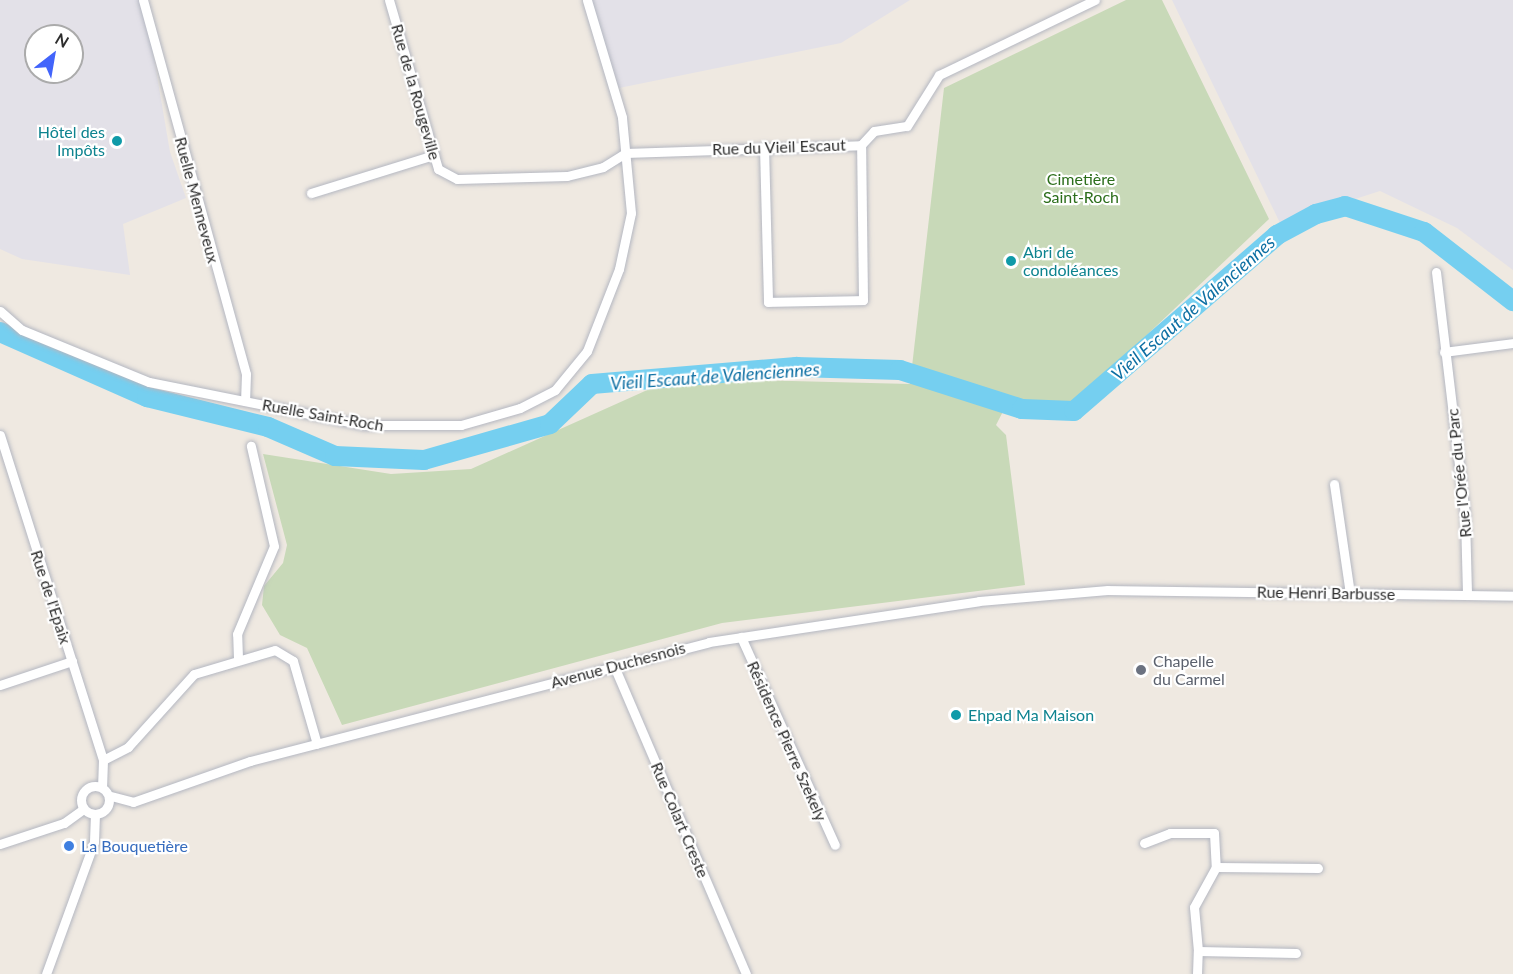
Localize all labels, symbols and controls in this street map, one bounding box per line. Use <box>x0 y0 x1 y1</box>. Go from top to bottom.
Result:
street label: Rue de la Rougeville <box>387 22 445 162</box>
north arrow <box>24 24 84 84</box>
text: N <box>52 29 73 51</box>
place label: Hôtel des Impôts <box>38 122 105 160</box>
marker: Hôtel des Impôts <box>110 134 124 148</box>
street label: Ruelle Menneveux <box>171 135 223 265</box>
street label: Rue du Vieil Escaut <box>712 135 846 159</box>
park label: Cimetière Saint-Roch <box>1043 169 1119 207</box>
water label: Vieil Escaut de Valenciennes <box>1107 231 1279 385</box>
place label: Abri de condoléances <box>1023 242 1119 280</box>
marker: Abri de condoléances <box>1004 254 1018 268</box>
water label: Vieil Escaut de Valenciennes <box>609 358 821 394</box>
street label: Ruelle Saint-Roch <box>261 395 385 435</box>
street label: Rue l'Orée du Parc <box>1443 407 1475 539</box>
street label: Rue de l'Epaix <box>27 548 75 646</box>
street label: Rue Henri Barbusse <box>1257 582 1395 604</box>
street label: Avenue Duchesnois <box>549 638 687 692</box>
place label: Chapelle du Carmel <box>1153 651 1225 689</box>
street label: Résidence Pierre Szekely <box>743 658 831 824</box>
marker: Chapelle du Carmel <box>1134 663 1148 677</box>
place label: Ehpad Ma Maison <box>968 705 1094 725</box>
marker: Ehpad Ma Maison <box>949 708 963 722</box>
street label: Rue Colart Creste <box>647 759 713 881</box>
place label: La Bouquetière <box>81 836 188 856</box>
marker: La Bouquetière <box>62 839 76 853</box>

